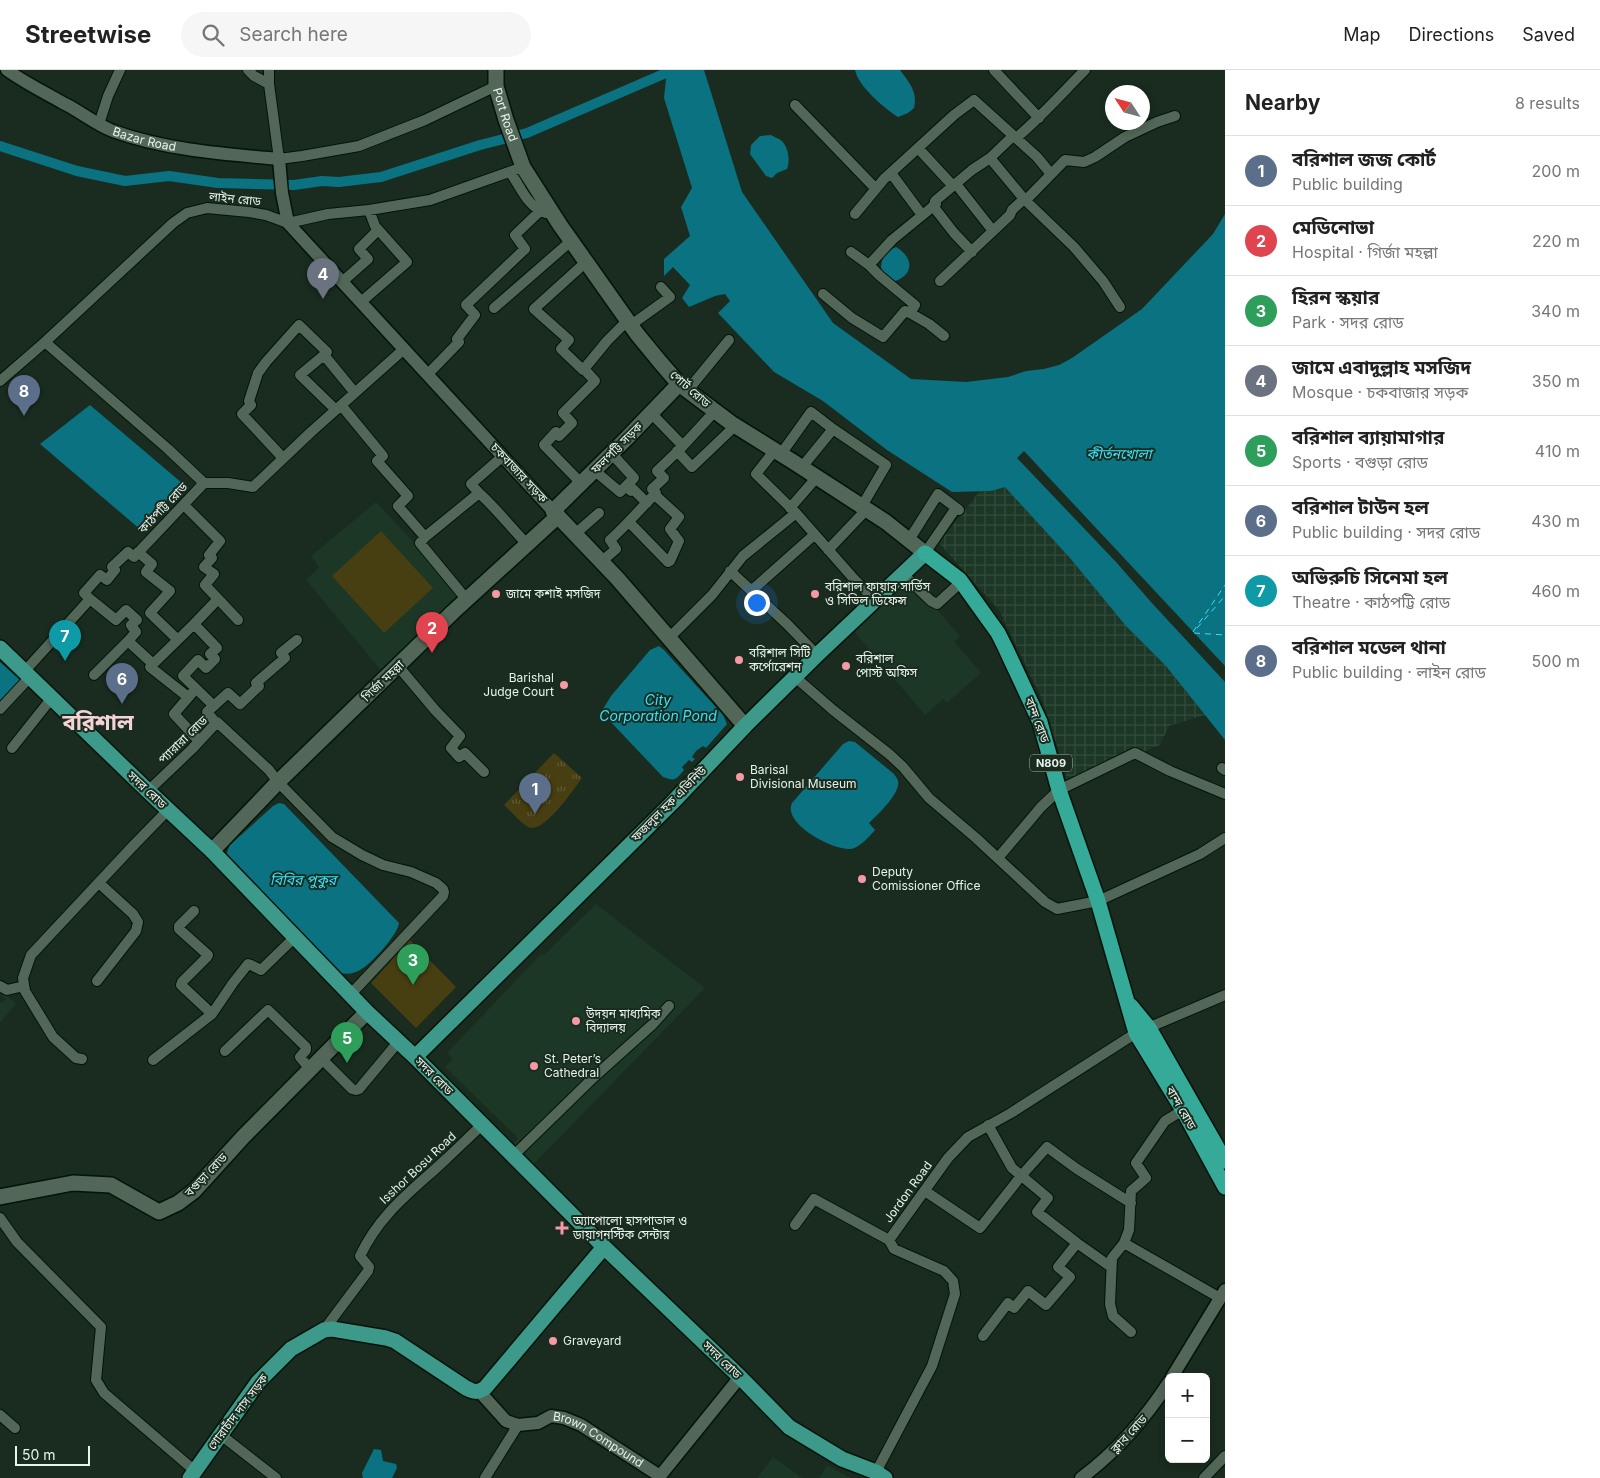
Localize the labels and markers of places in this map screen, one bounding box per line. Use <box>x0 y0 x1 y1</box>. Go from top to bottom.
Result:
pin: 4 <box>307 258 339 299</box>
pin: 8 <box>8 375 40 416</box>
place label: বরিশাল ফায়ার সার্ভিস ও সিভিল ডিফেন্স <box>824 579 931 608</box>
place label: জামে কশাই মসজিদ <box>505 586 601 601</box>
marker: জামে কশাই মসজিদ <box>490 588 502 600</box>
marker: বরিশাল ফায়ার সার্ভিস ও সিভিল ডিফেন্স <box>809 588 821 600</box>
pin: 2 <box>416 612 448 653</box>
pin: 7 <box>49 620 81 661</box>
place label: বরিশাল সিটি কর্পোরেশন <box>748 645 811 674</box>
place label: বরিশাল পোস্ট অফিস <box>855 651 918 680</box>
marker: বরিশাল সিটি কর্পোরেশন <box>733 654 745 666</box>
marker: বরিশাল পোস্ট অফিস <box>840 660 852 672</box>
pin: 6 <box>106 663 138 704</box>
place label: Barishal Judge Court <box>483 670 554 699</box>
marker: Barishal Judge Court <box>558 679 570 691</box>
place label: Barisal Divisional Museum <box>750 762 857 791</box>
marker: Barisal Divisional Museum <box>734 771 746 783</box>
pin: 1 <box>519 773 551 814</box>
place label: Deputy Comissioner Office <box>872 864 980 893</box>
marker: Deputy Comissioner Office <box>856 873 868 885</box>
pin: 3 <box>397 944 429 985</box>
place label: উদয়ন মাধ্যমিক বিদ্যালয় <box>585 1006 661 1035</box>
marker: উদয়ন মাধ্যমিক বিদ্যালয় <box>570 1015 582 1027</box>
pin: 5 <box>331 1022 363 1063</box>
place label: St. Peter’s Cathedral <box>544 1051 601 1080</box>
marker: St. Peter’s Cathedral <box>528 1060 540 1072</box>
place label: অ্যাপোলো হাসপাতাল ও ডায়াগনস্টিক সেন্টার <box>572 1213 687 1242</box>
marker: অ্যাপোলো হাসপাতাল ও ডায়াগনস্টিক সেন্টার <box>555 1221 569 1235</box>
place label: Graveyard <box>563 1333 621 1348</box>
marker: Graveyard <box>547 1335 559 1347</box>

